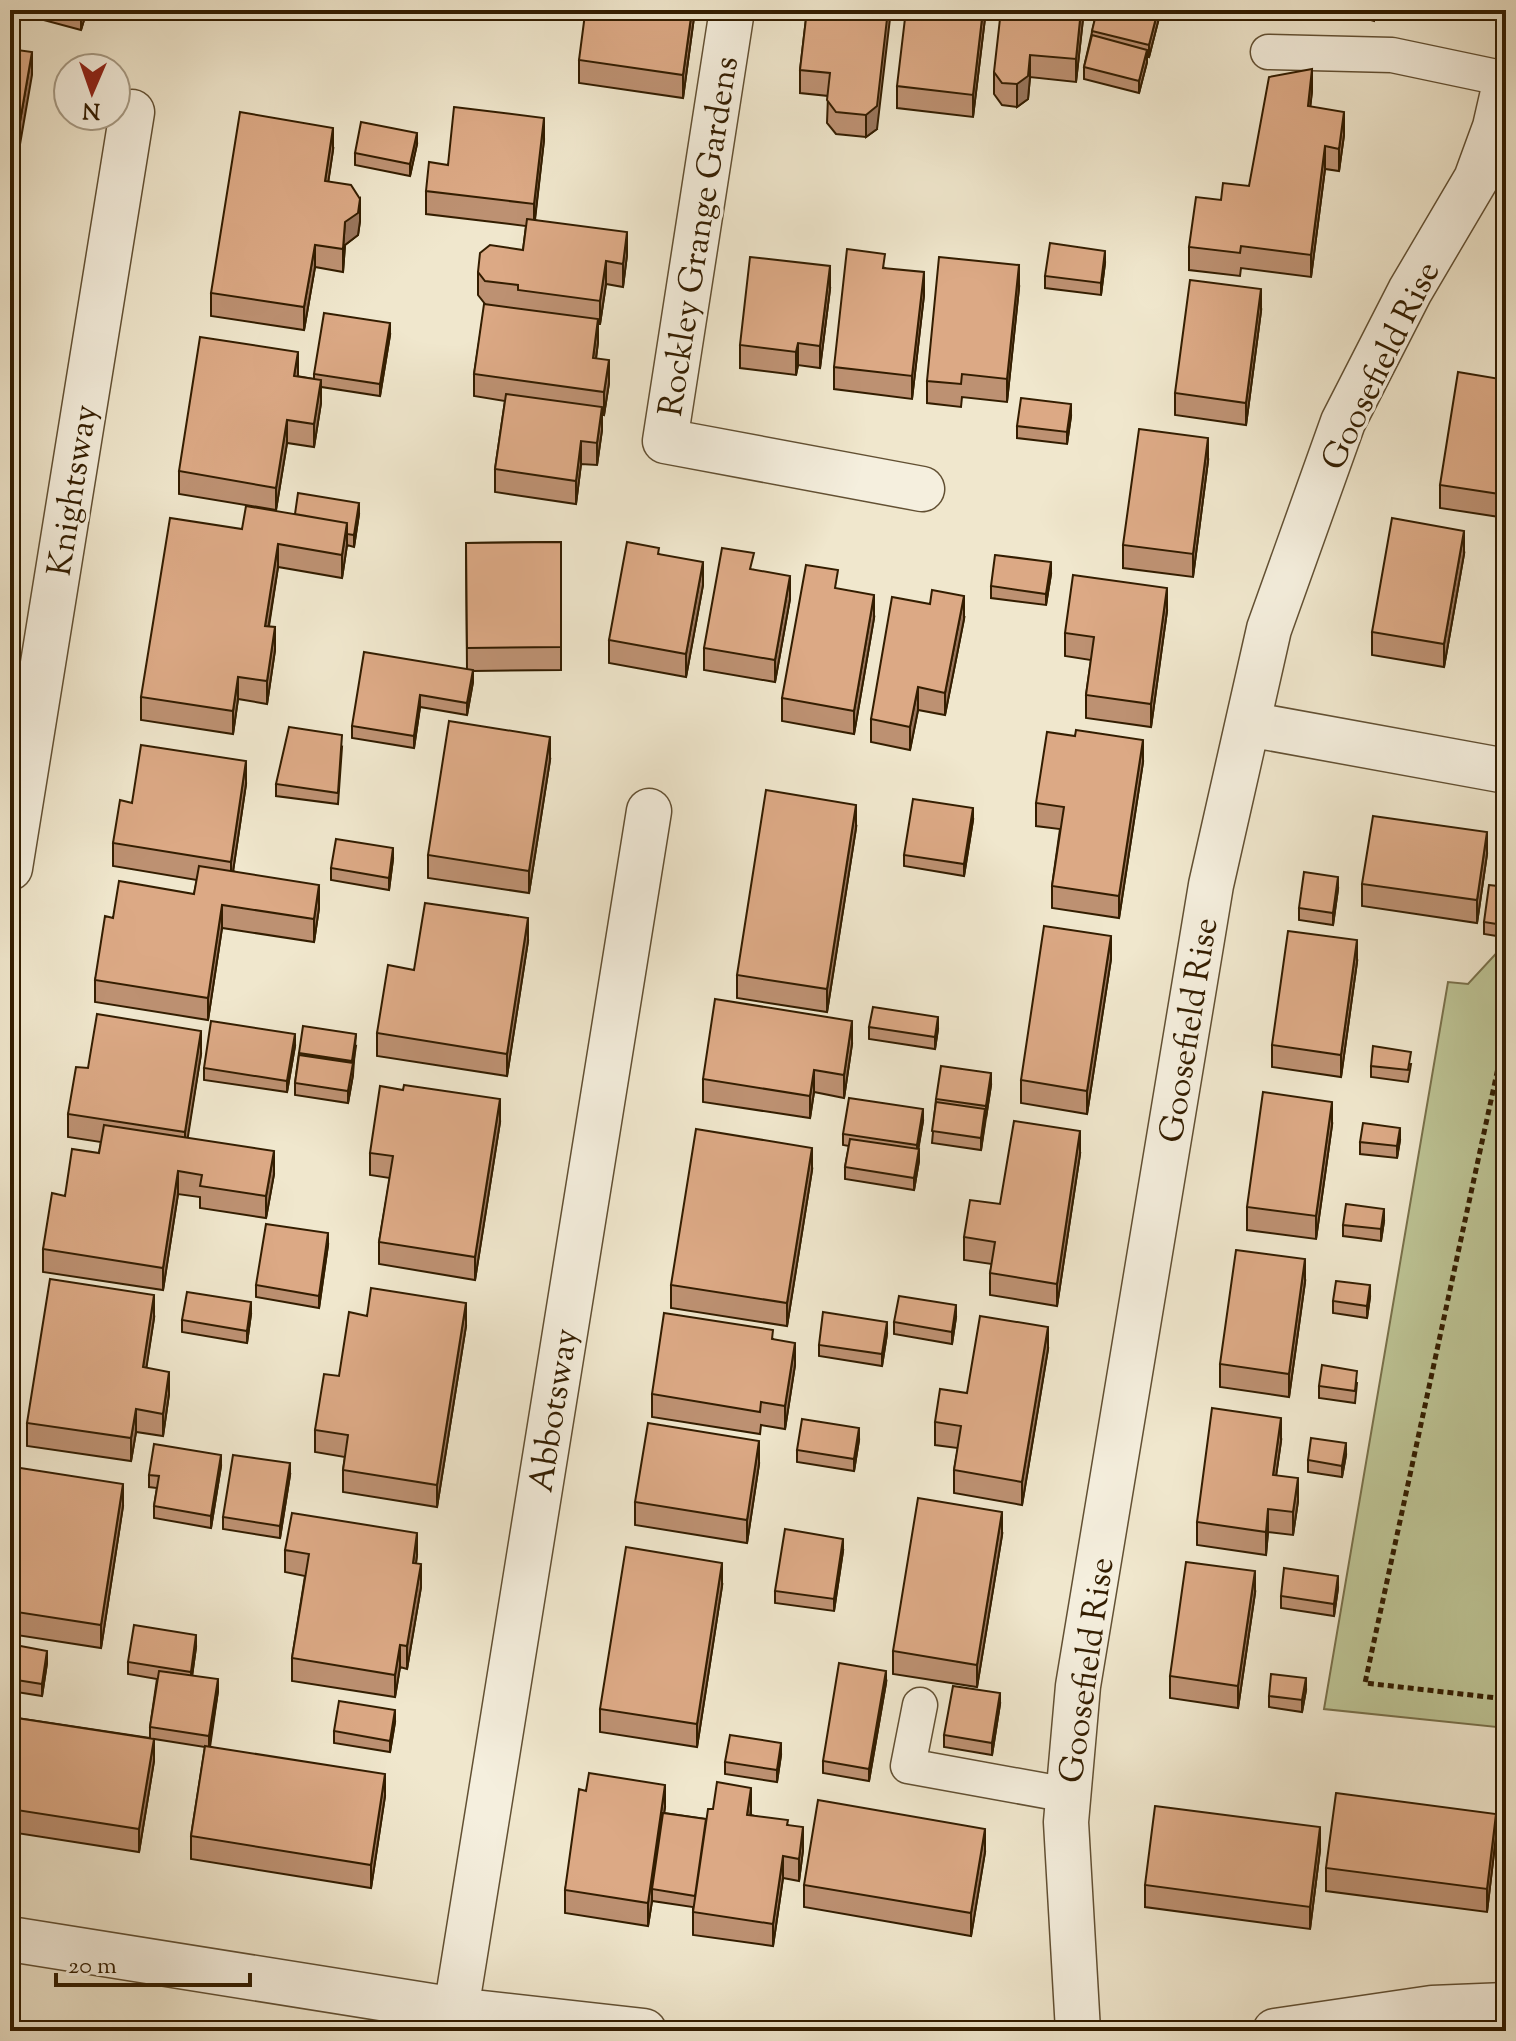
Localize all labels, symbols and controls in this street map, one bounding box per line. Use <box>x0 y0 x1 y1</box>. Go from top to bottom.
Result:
north arrow <box>52 52 132 132</box>
street label: Rockley Grange Gardens <box>648 53 753 420</box>
text: N <box>82 93 101 125</box>
street label: Goosefield Rise <box>1310 254 1454 479</box>
street label: Knightsway <box>37 401 112 580</box>
street label: Goosefield Rise <box>1148 915 1232 1147</box>
street label: Abbotsway <box>518 1325 593 1496</box>
street label: Goosefield Rise <box>1048 1555 1129 1786</box>
scale bar <box>56 1937 250 1987</box>
text: 20 m <box>68 1950 117 1984</box>

